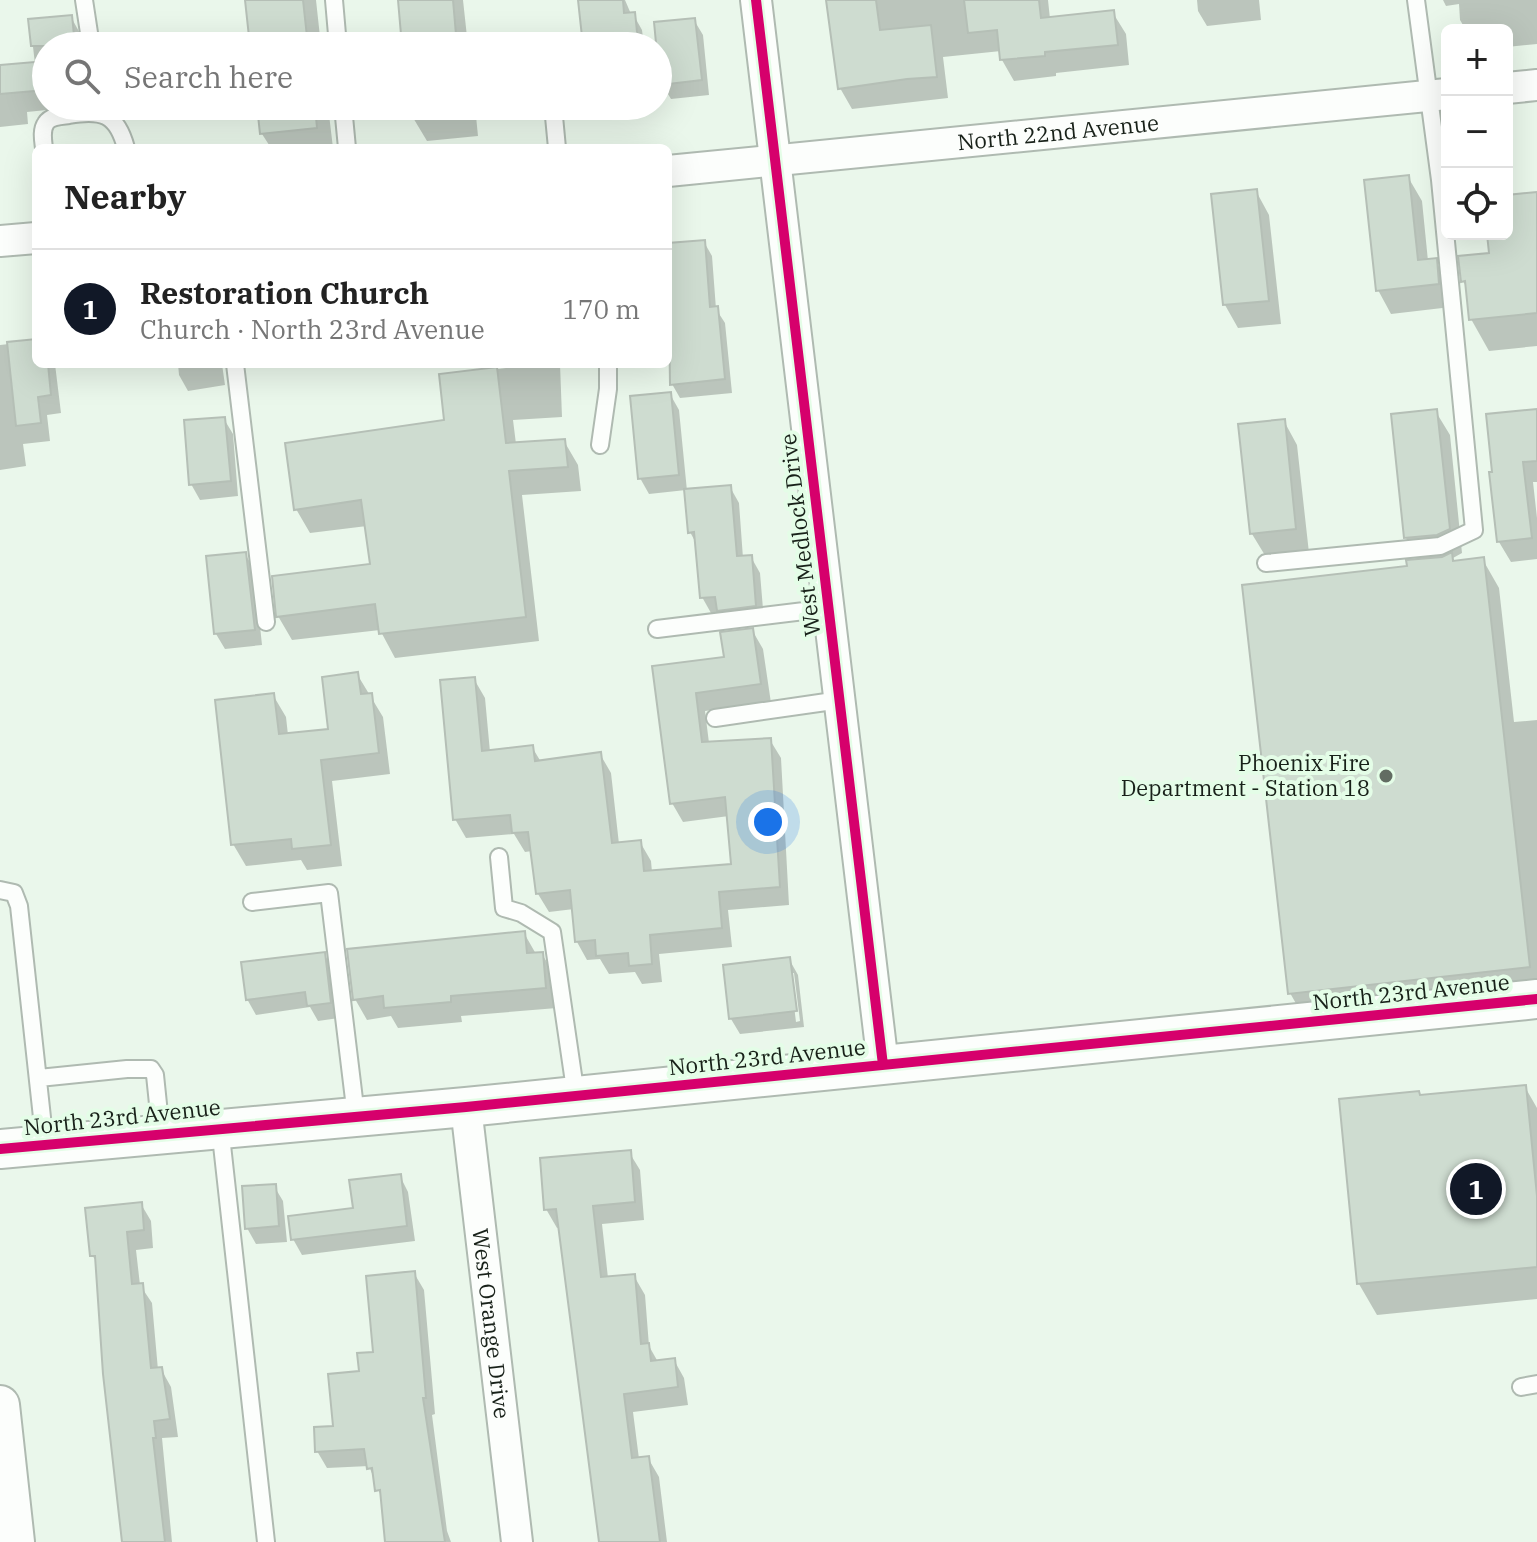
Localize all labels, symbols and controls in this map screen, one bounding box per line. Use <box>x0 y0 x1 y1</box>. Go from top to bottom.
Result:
map controls <box>1441 24 1513 240</box>
button: + <box>1441 24 1513 96</box>
search box <box>32 32 672 120</box>
icon: search <box>60 54 104 98</box>
text: Search here <box>124 57 293 96</box>
button: − <box>1441 96 1513 168</box>
street label: North 22nd Avenue <box>956 108 1160 156</box>
button: locate <box>1441 168 1513 240</box>
text: Nearby <box>64 174 186 218</box>
text: Restoration Church <box>140 273 429 312</box>
text: 1 <box>82 292 98 326</box>
text: 170 m <box>562 292 640 326</box>
text: Church · North 23rd Avenue <box>140 312 485 346</box>
street label: West Medlock Drive <box>773 432 826 638</box>
place label: Phoenix Fire Department - Station 18 <box>1121 748 1370 802</box>
marker: Phoenix Fire Department - Station 18 <box>1377 767 1395 785</box>
your location <box>748 802 788 842</box>
street label: North 23rd Avenue <box>1311 967 1511 1016</box>
street label: North 23rd Avenue <box>667 1032 867 1081</box>
street label: North 23rd Avenue <box>22 1092 222 1141</box>
pin: 1 <box>1450 1159 1502 1219</box>
street label: West Orange Drive <box>466 1227 517 1420</box>

